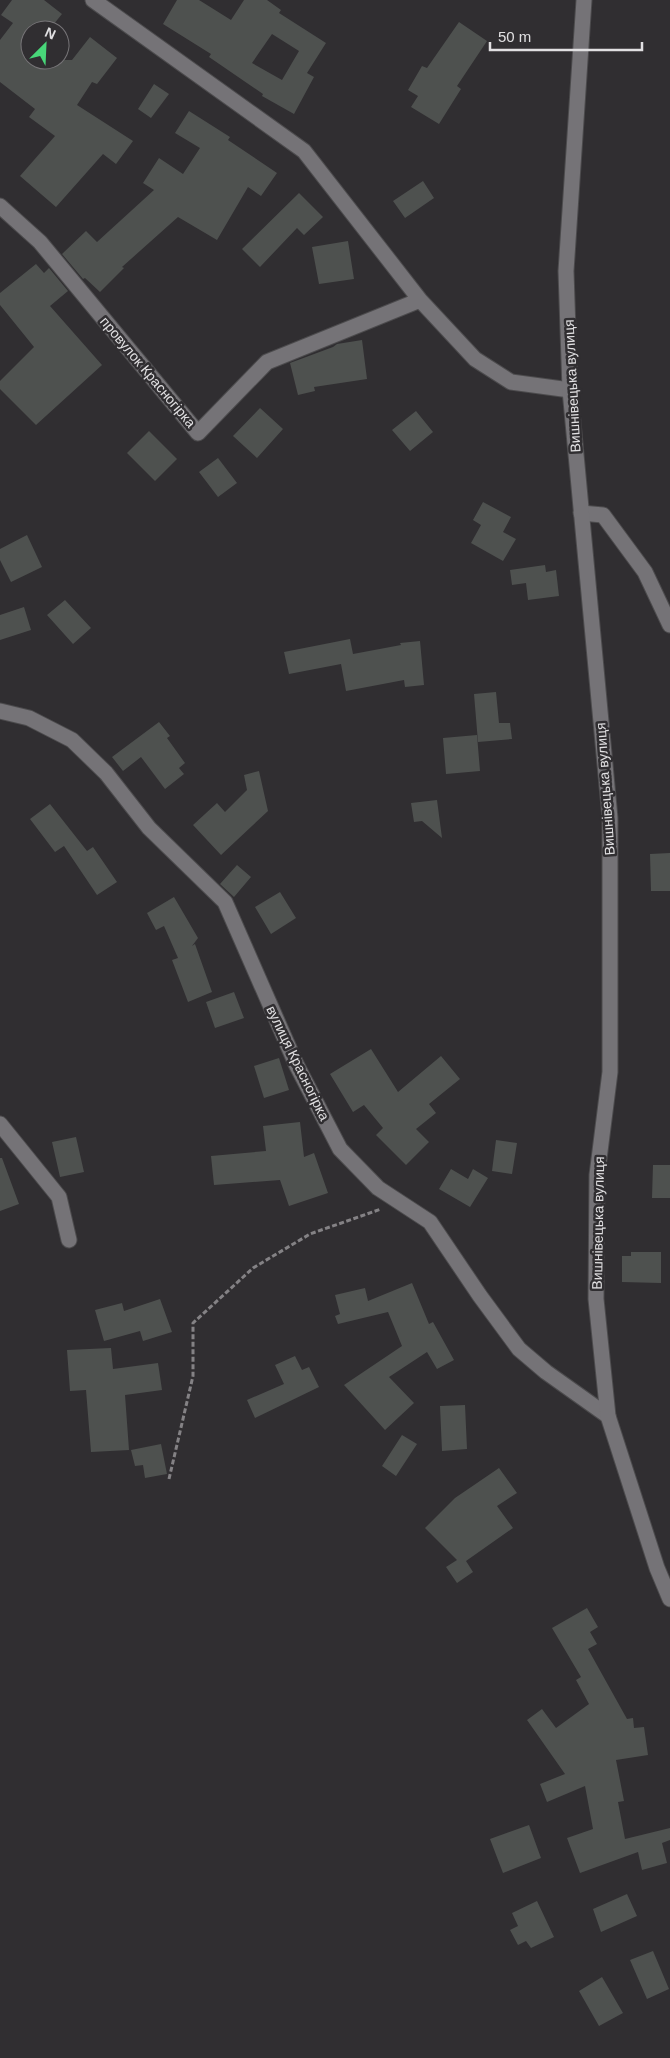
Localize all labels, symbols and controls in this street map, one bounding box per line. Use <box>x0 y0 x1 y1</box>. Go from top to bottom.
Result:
north arrow <box>20 20 70 70</box>
scale bar <box>490 20 642 52</box>
text: N <box>42 24 58 42</box>
text: 50 m <box>498 28 531 45</box>
street label: провулок Красногірка <box>97 313 199 431</box>
street label: Вишнівецька вулиця <box>561 319 583 453</box>
street label: Вишнівецька вулиця <box>592 722 618 856</box>
street label: вулиця Красногірка <box>263 1003 333 1123</box>
street label: Вишнівецька вулиця <box>589 1156 607 1290</box>

